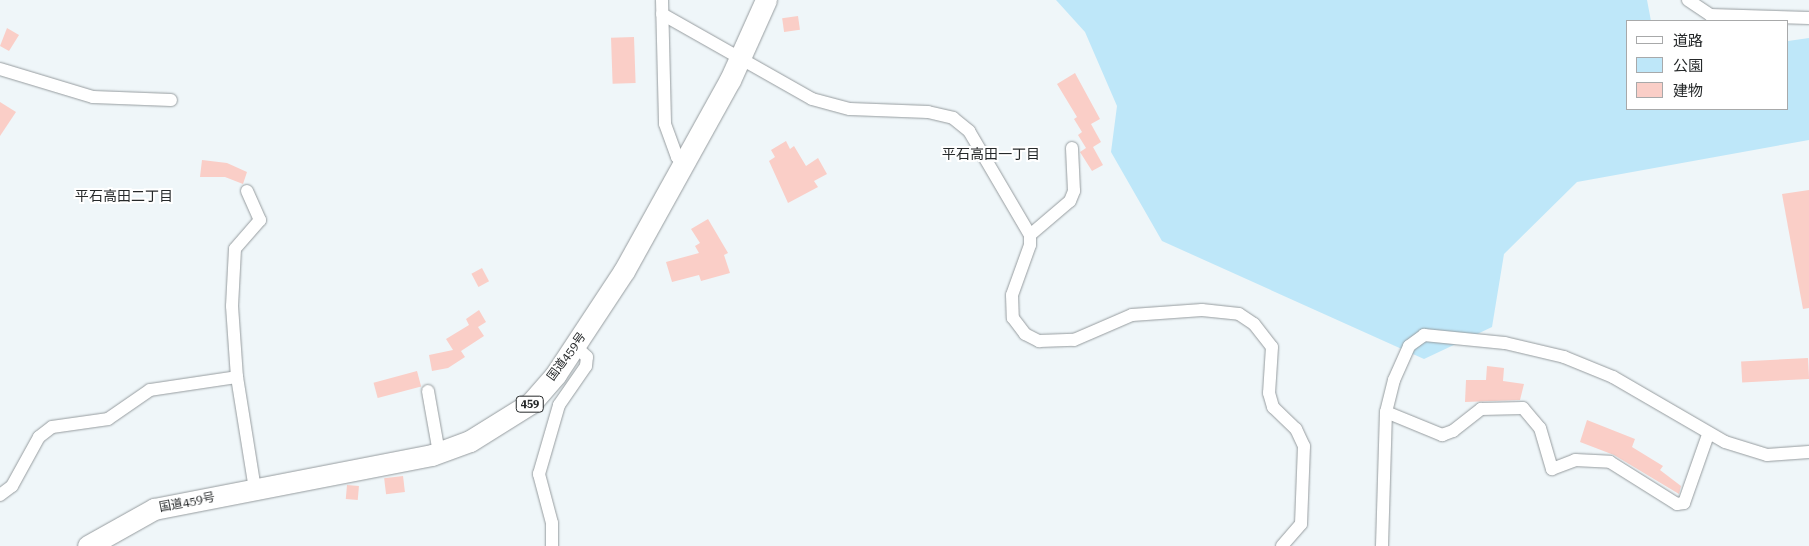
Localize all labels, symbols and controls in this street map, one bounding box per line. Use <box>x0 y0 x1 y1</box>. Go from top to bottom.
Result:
legend <box>1626 20 1789 110</box>
text: 道路 <box>1673 32 1703 50</box>
text: 公園 <box>1673 57 1703 75</box>
text: 建物 <box>1673 82 1703 100</box>
district label: 平石高田一丁目 <box>942 146 1040 162</box>
district label: 平石高田二丁目 <box>75 188 173 204</box>
street label: 国道459号 <box>545 330 589 384</box>
road number: 459 <box>515 396 545 412</box>
street label: 国道459号 <box>158 491 216 515</box>

